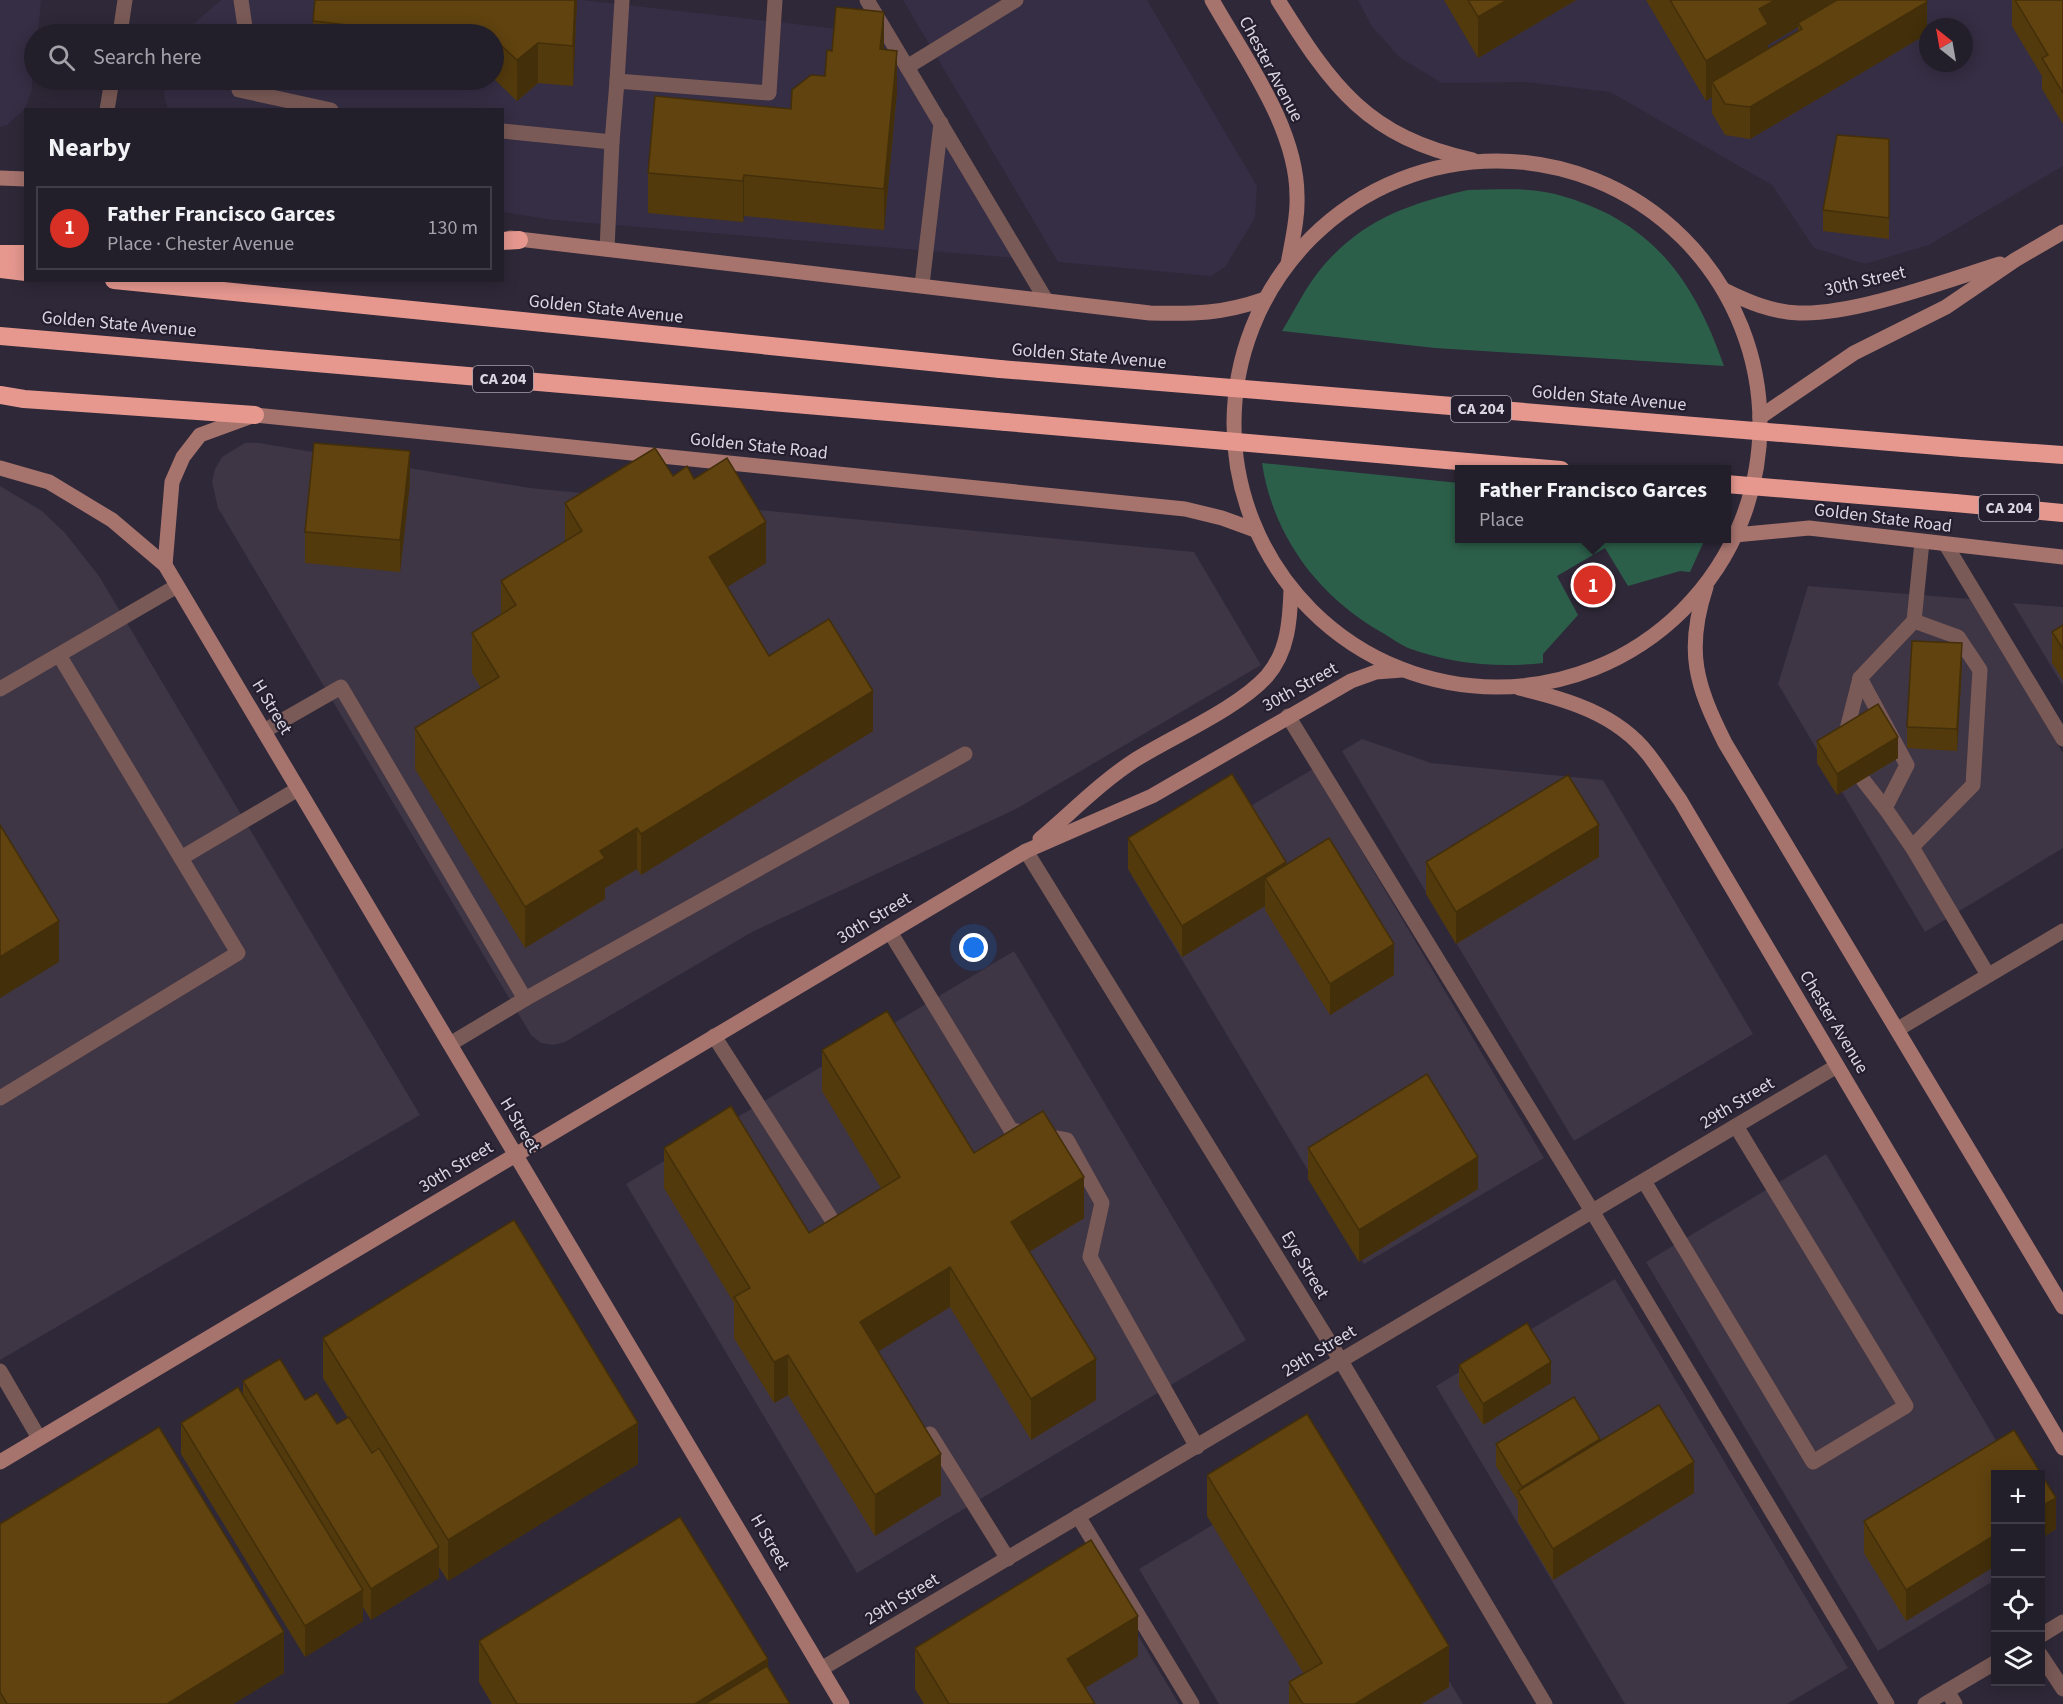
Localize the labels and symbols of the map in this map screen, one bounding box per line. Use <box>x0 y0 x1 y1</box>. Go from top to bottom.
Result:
street label: Chester Avenue <box>1233 12 1309 126</box>
north arrow <box>1919 18 1973 72</box>
street label: 30th Street <box>1822 260 1908 302</box>
street label: Golden State Avenue <box>527 288 685 330</box>
street label: Golden State Avenue <box>41 305 198 343</box>
street label: Golden State Avenue <box>1011 337 1168 375</box>
road number: CA 204 <box>473 366 533 392</box>
street label: Golden State Avenue <box>1531 379 1688 417</box>
road number: CA 204 <box>1451 396 1511 422</box>
street label: Golden State Road <box>689 426 829 466</box>
road number: CA 204 <box>1979 495 2039 521</box>
street label: Golden State Road <box>1813 497 1953 539</box>
pin: 1 <box>1574 562 1612 608</box>
street label: 30th Street <box>1258 656 1342 718</box>
street label: H Street <box>246 675 298 739</box>
street label: 30th Street <box>832 886 916 950</box>
your location <box>959 933 988 962</box>
street label: Chester Avenue <box>1793 966 1875 1078</box>
street label: 29th Street <box>1695 1071 1779 1135</box>
street label: H Street <box>494 1093 546 1157</box>
street label: 30th Street <box>414 1135 498 1199</box>
street label: Eye Street <box>1275 1226 1335 1304</box>
street label: 29th Street <box>1277 1319 1361 1383</box>
street label: H Street <box>744 1510 796 1574</box>
street label: 29th Street <box>860 1567 944 1631</box>

